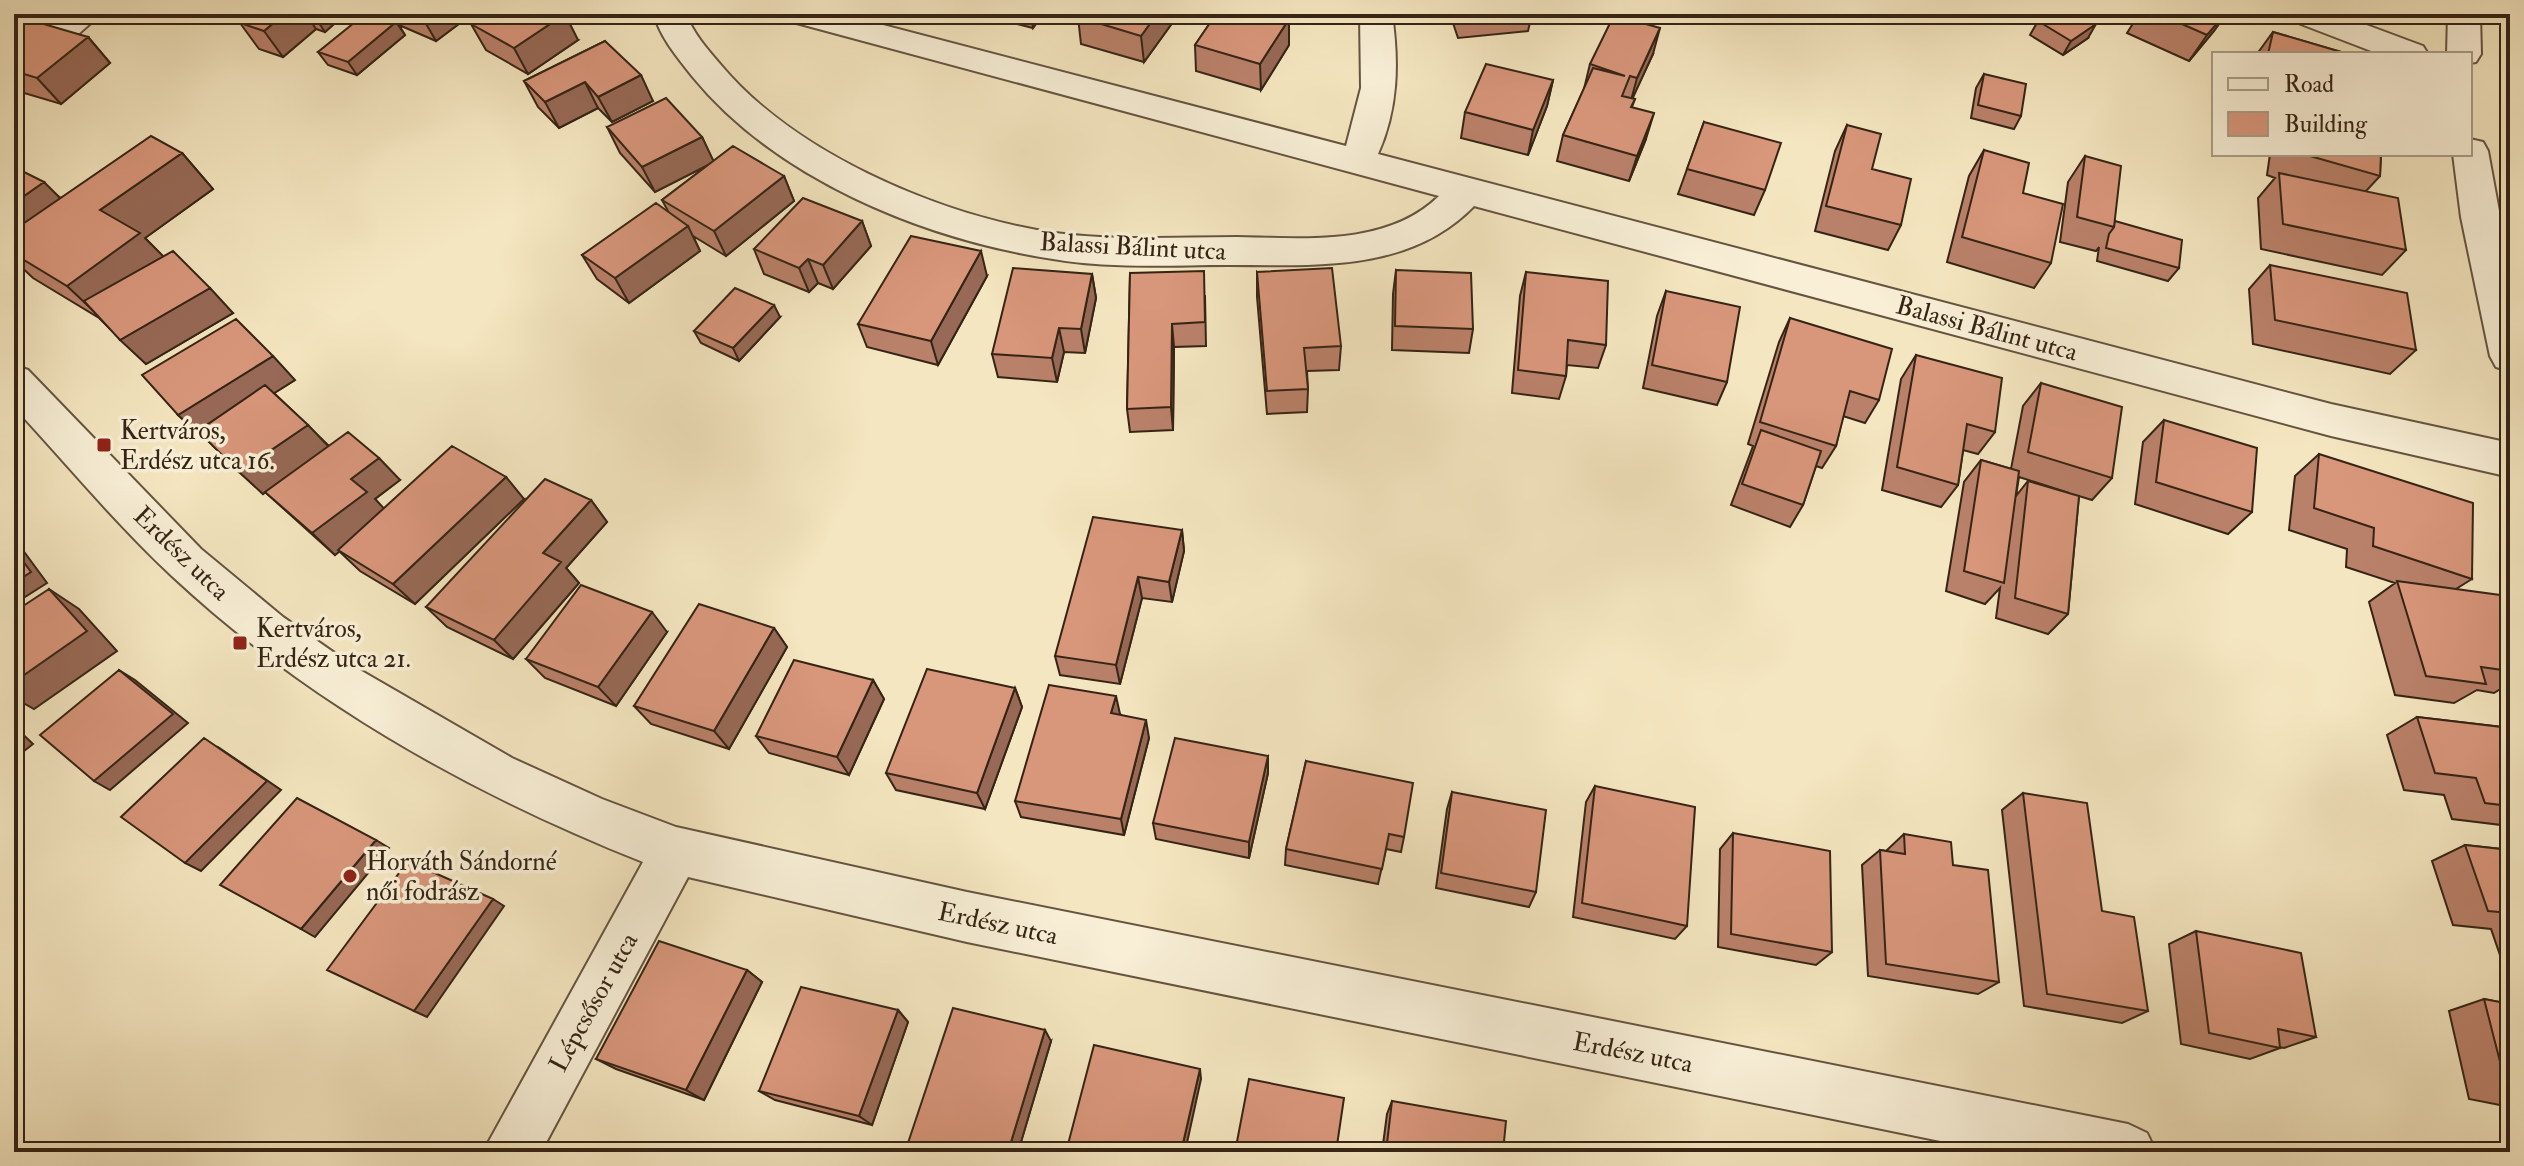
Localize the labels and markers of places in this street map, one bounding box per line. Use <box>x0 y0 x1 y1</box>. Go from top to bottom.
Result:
place label: Kertváros, Erdész utca 16. <box>120 415 275 477</box>
marker: Kertváros, Erdész utca 16. <box>95 436 113 454</box>
place label: Kertváros, Erdész utca 21. <box>256 613 411 675</box>
marker: Kertváros, Erdész utca 21. <box>231 634 249 652</box>
place label: Horváth Sándorné női fodrász <box>366 846 557 908</box>
marker: Horváth Sándorné női fodrász <box>341 867 359 885</box>

